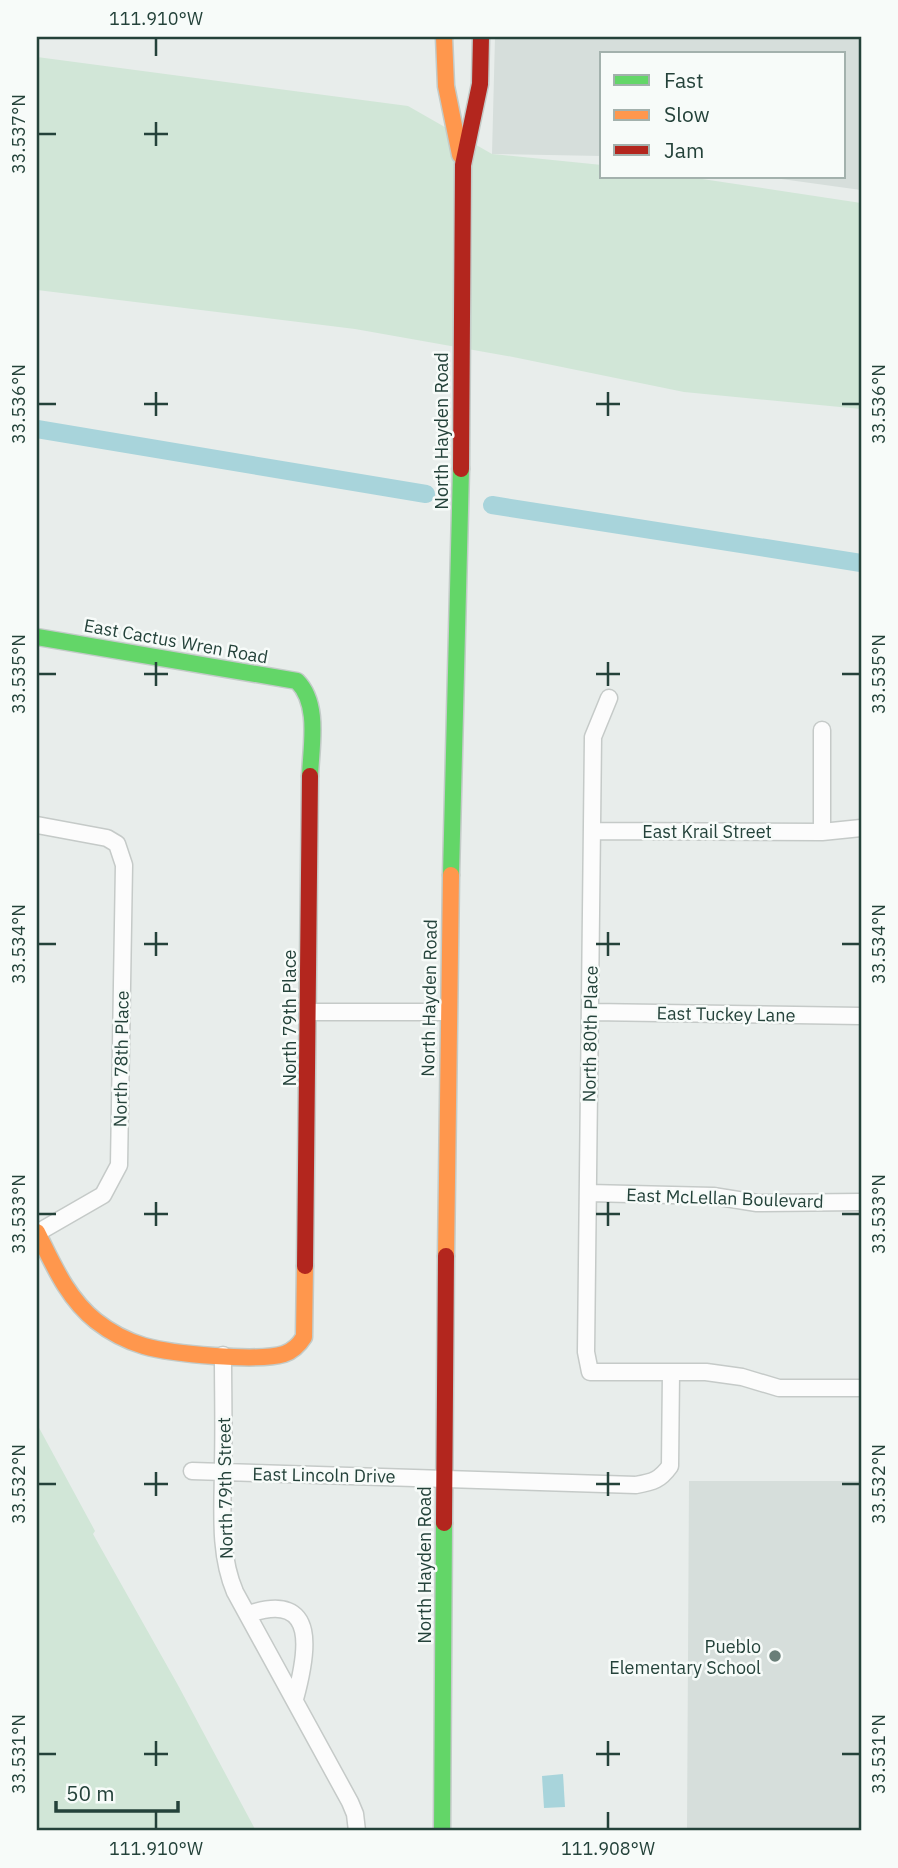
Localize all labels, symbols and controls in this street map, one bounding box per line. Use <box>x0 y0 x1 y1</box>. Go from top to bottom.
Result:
text: 111.910°W <box>109 7 203 30</box>
legend <box>600 52 846 178</box>
text: Fast <box>664 66 704 94</box>
text: 33.537°N <box>7 94 30 174</box>
text: Slow <box>664 100 710 128</box>
text: Jam <box>664 136 704 164</box>
street label: North Hayden Road <box>430 352 453 510</box>
text: 33.536°N <box>7 364 30 444</box>
text: 33.536°N <box>867 364 890 444</box>
street label: East Cactus Wren Road <box>82 613 270 669</box>
text: 33.535°N <box>7 634 30 714</box>
text: 33.535°N <box>867 634 890 714</box>
street label: East Krail Street <box>642 820 772 843</box>
text: 33.534°N <box>7 904 30 984</box>
text: 33.534°N <box>867 904 890 984</box>
street label: North Hayden Road <box>416 919 442 1077</box>
street label: North 79th Place <box>278 949 301 1086</box>
street label: North 80th Place <box>577 965 603 1103</box>
street label: North 78th Place <box>108 990 134 1128</box>
street label: East Tuckey Lane <box>656 1001 796 1027</box>
text: 33.533°N <box>7 1174 30 1254</box>
text: 33.533°N <box>867 1174 890 1254</box>
street label: East McLellan Boulevard <box>626 1183 824 1213</box>
street label: North 79th Street <box>212 1417 238 1559</box>
text: 33.532°N <box>7 1444 30 1524</box>
text: 33.532°N <box>867 1444 890 1524</box>
street label: East Lincoln Drive <box>252 1462 396 1488</box>
street label: North Hayden Road <box>413 1486 436 1644</box>
place label: Pueblo Elementary School <box>609 1635 761 1679</box>
marker: Pueblo Elementary School <box>767 1648 783 1664</box>
text: 33.531°N <box>7 1714 30 1794</box>
text: 33.531°N <box>867 1714 890 1794</box>
scale bar <box>56 1770 178 1814</box>
text: 50 m <box>66 1779 115 1807</box>
text: 111.910°W <box>109 1837 203 1860</box>
text: 111.908°W <box>561 1837 655 1860</box>

